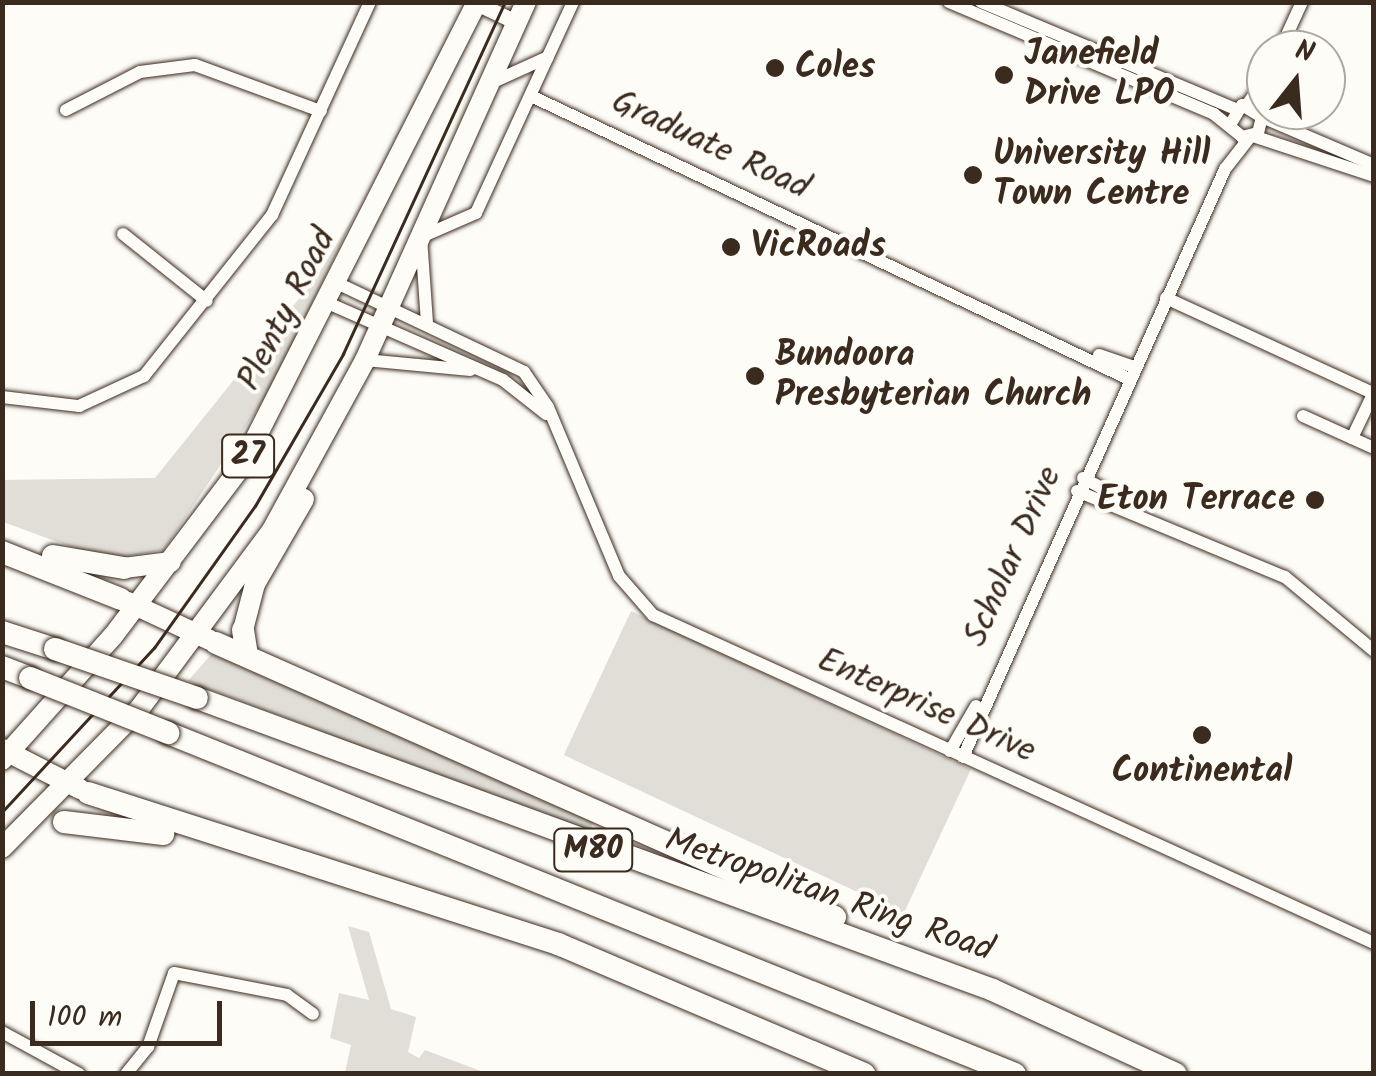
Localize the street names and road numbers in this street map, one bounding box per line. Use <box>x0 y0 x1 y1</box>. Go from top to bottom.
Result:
street label: Graduate Road <box>604 82 816 210</box>
street label: Plenty Road <box>229 222 347 398</box>
road number: 27 <box>220 429 276 483</box>
street label: Scholar Drive <box>956 461 1072 653</box>
street label: Enterprise Drive <box>810 640 1042 774</box>
street label: Metropolitan Ring Road <box>659 820 999 972</box>
road number: M80 <box>553 823 633 877</box>

